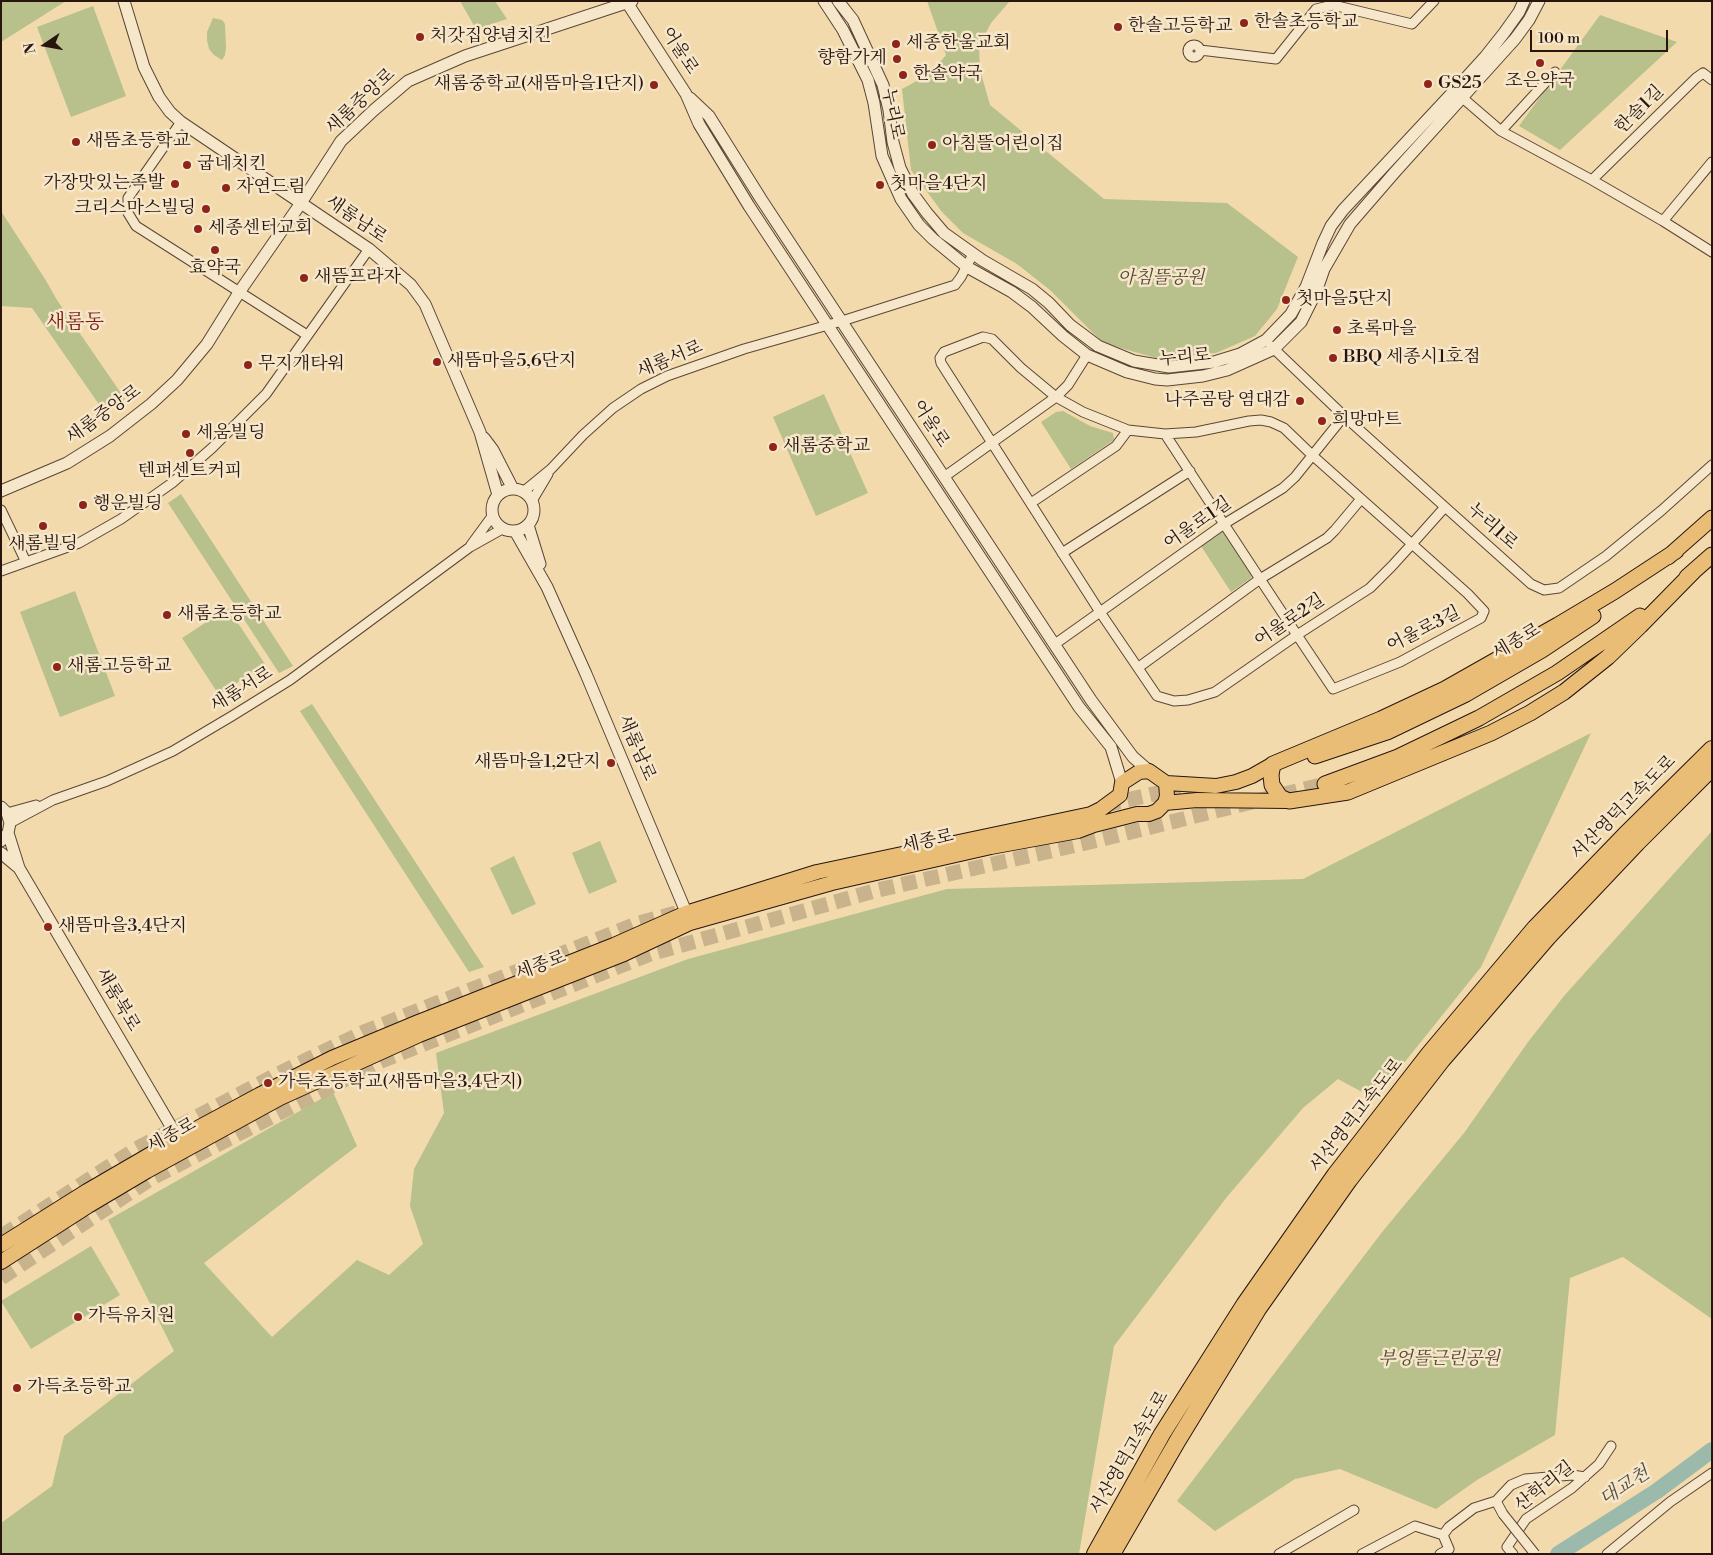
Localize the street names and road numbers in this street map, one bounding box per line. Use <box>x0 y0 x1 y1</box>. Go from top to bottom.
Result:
street label: 어울로 <box>656 23 702 79</box>
street label: 새롬중앙로 <box>322 64 400 140</box>
street label: 한솔1길 <box>1611 81 1669 139</box>
street label: 누리로 <box>876 86 908 142</box>
street label: 새롬남로 <box>321 191 391 249</box>
street label: 새롬서로 <box>634 336 706 384</box>
street label: 누리로 <box>1158 345 1212 371</box>
street label: 새롬중앙로 <box>62 381 146 449</box>
street label: 어울로 <box>907 396 953 452</box>
street label: 어울로1길 <box>1160 493 1236 555</box>
street label: 누리1로 <box>1463 499 1521 555</box>
street label: 어울로2길 <box>1251 590 1329 652</box>
street label: 어울로3길 <box>1384 602 1464 658</box>
street label: 세종로 <box>1489 619 1545 665</box>
street label: 새롬서로 <box>207 662 277 718</box>
street label: 새롬남로 <box>612 712 660 784</box>
street label: 서산영덕고속도로 <box>1567 751 1681 865</box>
street label: 세종로 <box>900 826 956 858</box>
street label: 세종로 <box>513 947 569 985</box>
street label: 새롬북로 <box>90 964 144 1036</box>
street label: 서산영덕고속도로 <box>1306 1055 1408 1177</box>
street label: 세종로 <box>144 1114 200 1158</box>
street label: 서산영덕고속도로 <box>1086 1387 1174 1519</box>
street label: 산학리길 <box>1511 1457 1579 1517</box>

